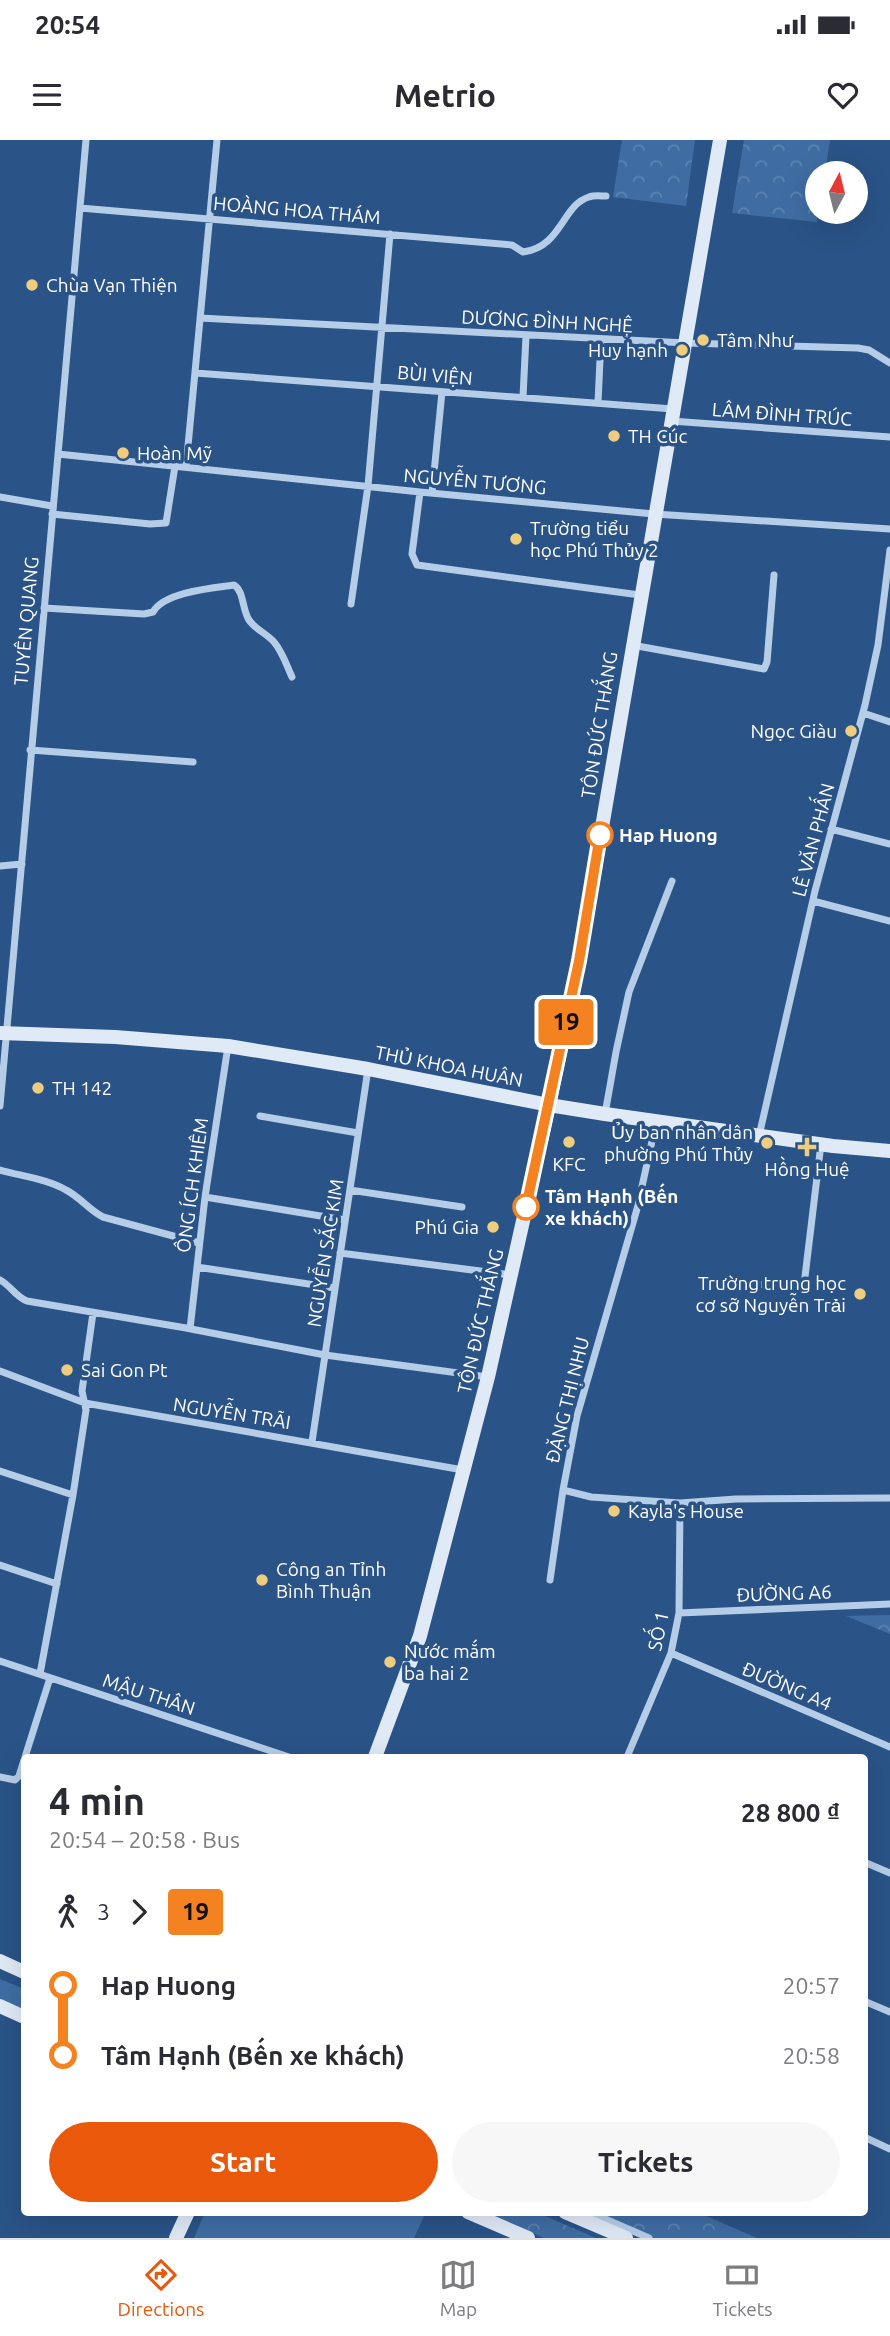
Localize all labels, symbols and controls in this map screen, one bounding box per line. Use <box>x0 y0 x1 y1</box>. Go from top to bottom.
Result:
text: 20:54 <box>35 10 100 39</box>
icon: menu <box>28 76 66 114</box>
icon: heart <box>824 76 862 114</box>
text: Metrio <box>394 77 496 113</box>
north arrow <box>805 161 868 224</box>
map controls <box>805 161 868 224</box>
street label: HOÀNG HOA THÁM <box>212 192 382 228</box>
place label: Chùa Vạn Thiện <box>46 274 178 296</box>
marker: Chùa Vạn Thiện <box>24 277 40 293</box>
street label: DƯƠNG ĐÌNH NGHỆ <box>461 306 633 336</box>
place label: Tâm Như <box>717 329 794 351</box>
marker: Tâm Như <box>695 332 711 348</box>
place label: Huy hạnh <box>588 339 668 361</box>
marker: Huy hạnh <box>674 342 690 358</box>
street label: BÙI VIỆN <box>396 361 474 389</box>
street label: LÂM ĐÌNH TRÚC <box>711 398 853 430</box>
place label: TH Cúc <box>628 425 687 447</box>
marker: TH Cúc <box>606 428 622 444</box>
place label: Hoàn Mỹ <box>137 442 212 464</box>
marker: Hoàn Mỹ <box>115 445 131 461</box>
street label: NGUYỄN TƯƠNG <box>403 459 548 498</box>
place label: Trường tiểu học Phú Thủy 2 <box>530 517 659 561</box>
marker: Trường tiểu học Phú Thủy 2 <box>508 531 524 547</box>
street label: TUYÊN QUANG <box>9 556 43 686</box>
street label: TÔN ĐỨC THẮNG <box>572 649 621 800</box>
place label: Ngọc Giàu <box>750 720 837 742</box>
marker: Ngọc Giàu <box>843 723 859 739</box>
street label: LÊ VĂN PHẤN <box>783 780 839 899</box>
marker: Hap Huong <box>587 822 613 848</box>
place label: Hap Huong <box>619 824 718 846</box>
line badge: 19 <box>534 999 598 1045</box>
text: 19 <box>552 1008 580 1035</box>
street label: THỦ KHOA HUÂN <box>373 1041 525 1091</box>
place label: TH 142 <box>52 1077 112 1099</box>
marker: TH 142 <box>30 1080 46 1096</box>
street label: ÔNG ÍCH KHIÊM <box>172 1116 212 1254</box>
place label: Ủy ban nhân dân phường Phú Thủy <box>604 1121 753 1165</box>
marker: KFC <box>561 1134 577 1150</box>
marker: Ủy ban nhân dân phường Phú Thủy <box>759 1135 775 1151</box>
marker: Hồng Huệ <box>799 1139 815 1155</box>
place label: KFC <box>552 1153 586 1175</box>
place label: Hồng Huệ <box>764 1156 850 1180</box>
street label: NGUYỄN SẮC KIM <box>298 1177 348 1329</box>
place label: Tâm Hạnh (Bến xe khách) <box>545 1183 678 1229</box>
marker: Tâm Hạnh (Bến xe khách) <box>513 1194 539 1220</box>
place label: Phú Gia <box>415 1216 479 1238</box>
marker: Phú Gia <box>485 1219 501 1235</box>
street label: TÔN ĐỨC THẮNG <box>448 1245 507 1396</box>
place label: Trường trung học cơ sỡ Nguyễn Trải <box>695 1272 846 1316</box>
marker: Trường trung học cơ sỡ Nguyễn Trải <box>852 1286 868 1302</box>
street label: ĐẶNG THỊ NHU <box>541 1335 593 1465</box>
place label: Sai Gon Pt <box>81 1359 168 1381</box>
marker: Sai Gon Pt <box>59 1362 75 1378</box>
street label: NGUYỄN TRÃI <box>172 1388 293 1433</box>
place label: Kayla's House <box>628 1500 744 1522</box>
marker: Kayla's House <box>606 1503 622 1519</box>
place label: Công an Tỉnh Bình Thuận <box>276 1558 386 1602</box>
marker: Công an Tỉnh Bình Thuận <box>254 1572 270 1588</box>
street label: ĐƯỜNG A6 <box>736 1580 832 1606</box>
street label: SỐ 1 <box>639 1608 673 1653</box>
place label: Nước mắm ba hai 2 <box>404 1639 496 1684</box>
marker: Nước mắm ba hai 2 <box>382 1654 398 1670</box>
street label: ĐƯỜNG A4 <box>739 1657 835 1715</box>
street label: MẬU THÂN <box>100 1669 198 1719</box>
text: 4 min <box>49 1780 145 1822</box>
text: 28 800 ₫ <box>741 1798 840 1827</box>
text: 20:54 – 20:58 · Bus <box>49 1827 240 1852</box>
icon: walk <box>49 1893 87 1931</box>
icon: forward <box>120 1893 158 1931</box>
text: 19 <box>182 1898 209 1925</box>
text: 3 <box>97 1899 110 1924</box>
text: Hap Huong <box>101 1971 236 2000</box>
text: 20:57 <box>782 1973 840 1998</box>
text: Tâm Hạnh (Bến xe khách) <box>101 2041 405 2070</box>
text: 20:58 <box>782 2043 840 2068</box>
button: Start <box>49 2122 438 2202</box>
button: Tickets <box>452 2122 840 2202</box>
tab: Directions <box>118 2256 204 2320</box>
tab: Map <box>439 2256 477 2320</box>
tab: Tickets <box>713 2256 772 2320</box>

